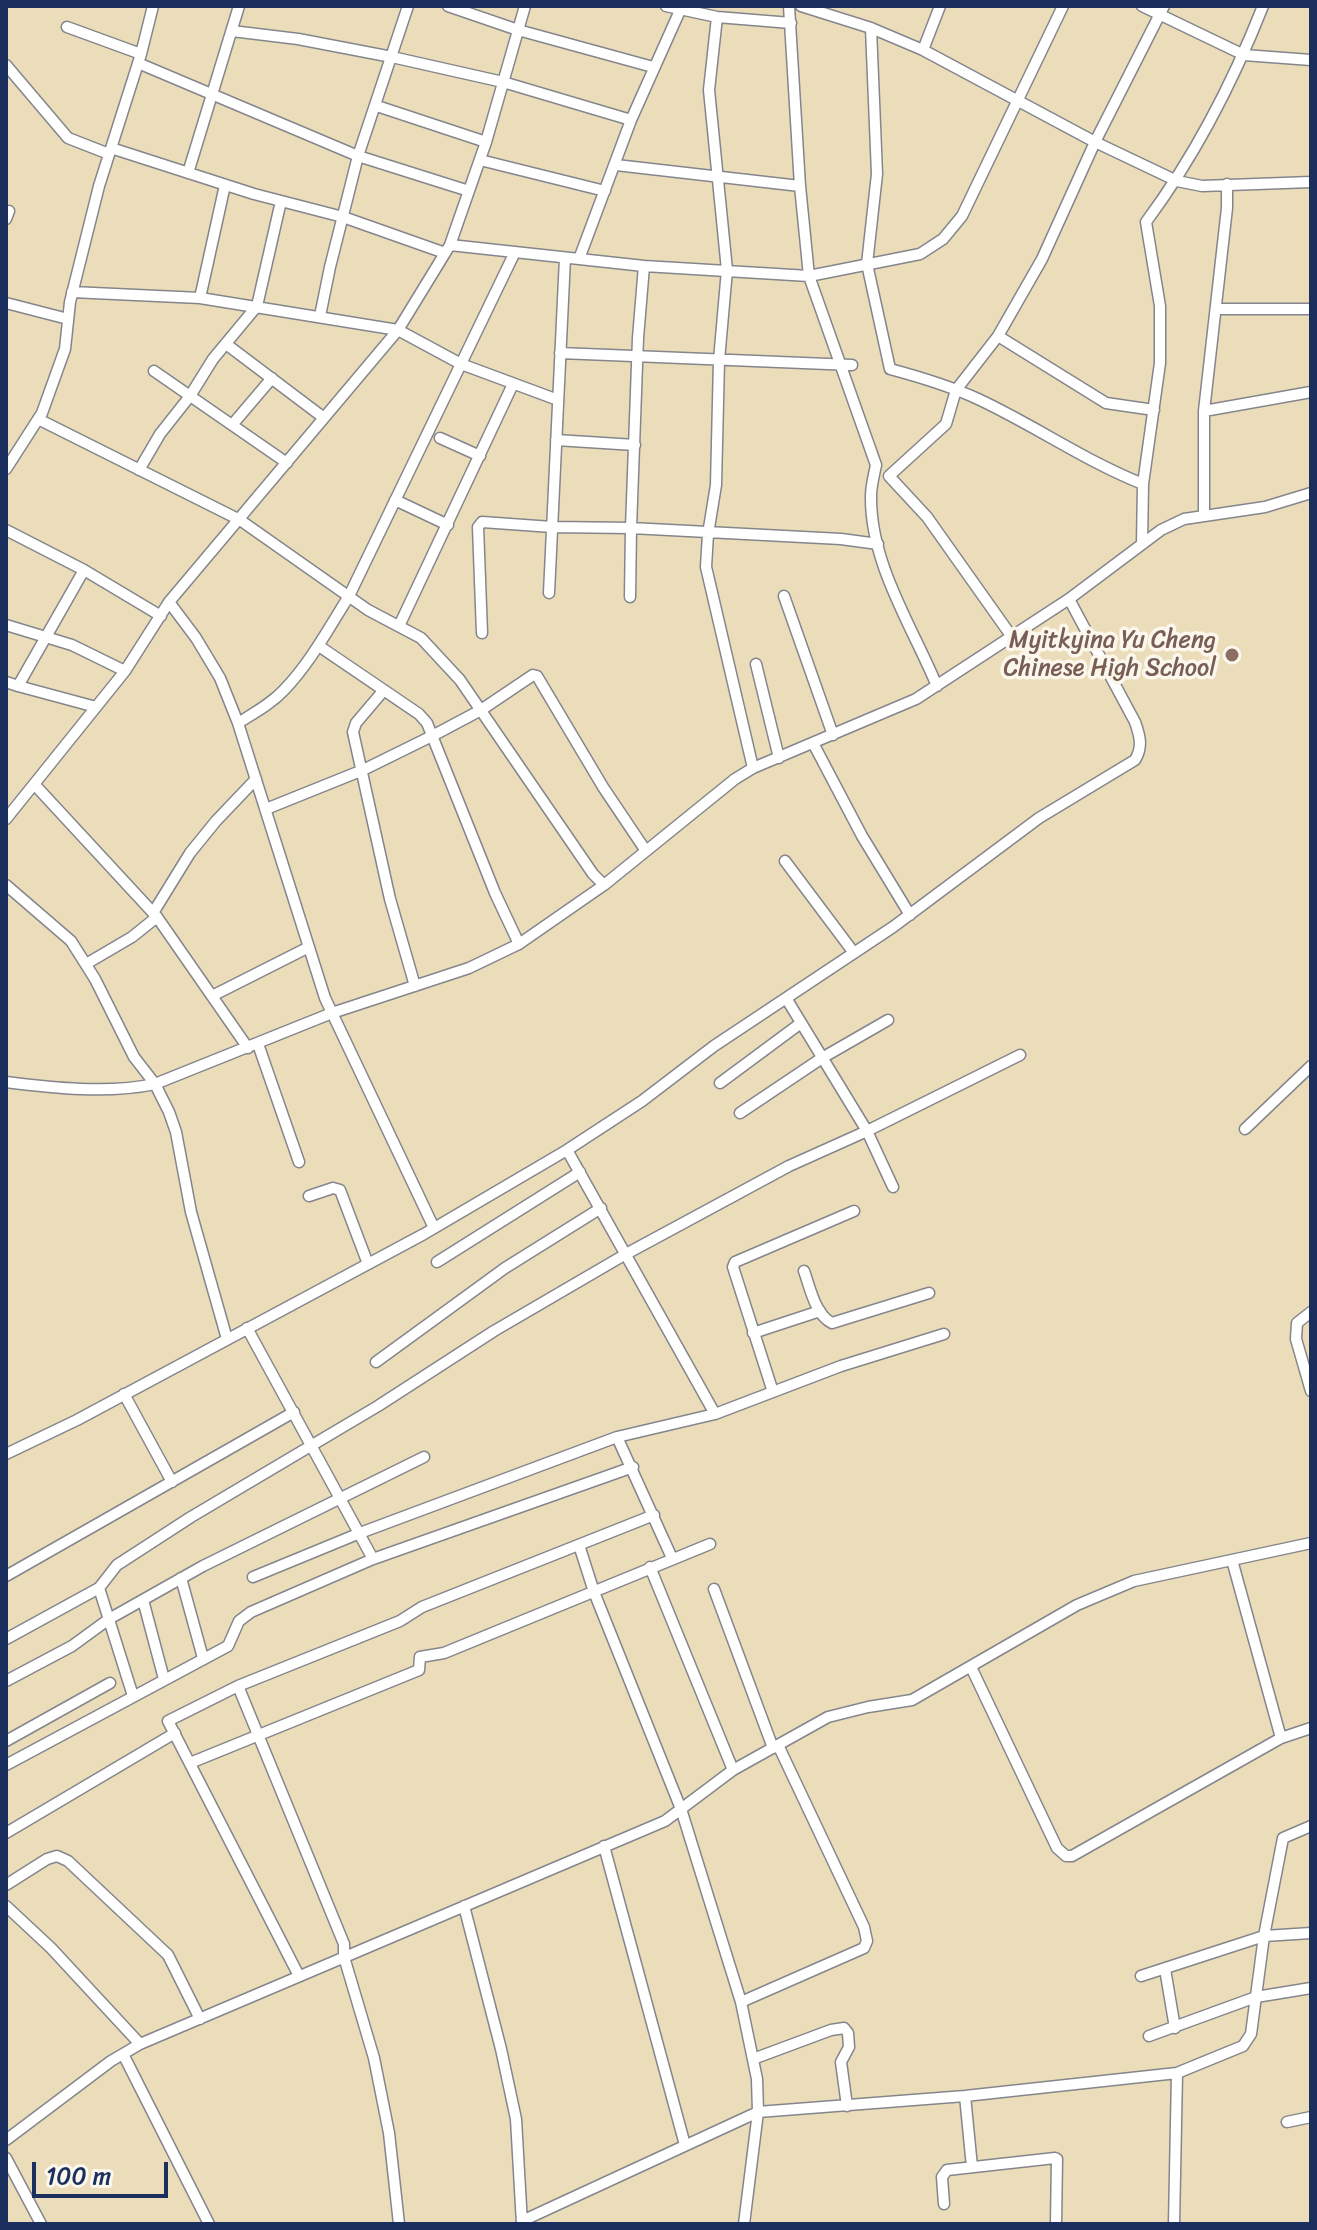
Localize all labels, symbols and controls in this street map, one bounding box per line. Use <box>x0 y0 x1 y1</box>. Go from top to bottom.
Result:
place label: Myitkyina Yu Cheng Chinese High School <box>1004 627 1216 683</box>
marker: Myitkyina Yu Cheng Chinese High School <box>1223 646 1241 664</box>
scale bar <box>36 2146 172 2196</box>
text: 100 m <box>46 2155 111 2197</box>

